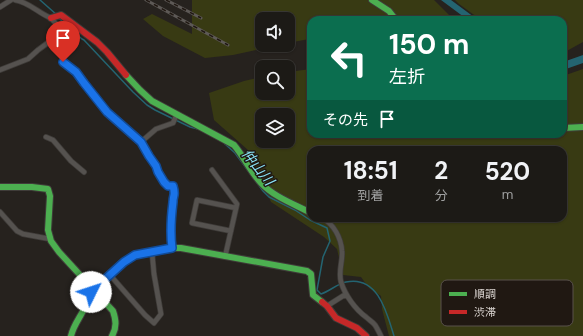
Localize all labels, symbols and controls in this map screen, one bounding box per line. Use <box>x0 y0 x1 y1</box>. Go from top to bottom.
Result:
map controls <box>255 12 295 148</box>
button: sound <box>255 12 295 52</box>
pin <box>46 21 80 62</box>
text: 150 m <box>389 26 469 63</box>
icon: arrive <box>52 27 74 49</box>
icon: left <box>323 32 375 84</box>
button: search <box>255 60 295 100</box>
text: 左折 <box>389 65 425 89</box>
button: layers <box>255 108 295 148</box>
icon: arrive <box>376 108 398 130</box>
text: その先 <box>323 110 368 130</box>
water label: 仲山川 <box>238 145 279 191</box>
text: 18:51 <box>344 155 397 186</box>
text: 2 <box>434 155 448 186</box>
text: 520 <box>485 156 530 187</box>
text: m <box>502 186 513 203</box>
text: 到着 <box>358 187 384 204</box>
text: 分 <box>435 187 448 204</box>
position arrow <box>70 271 112 313</box>
legend <box>441 280 573 326</box>
text: 順調 <box>474 287 496 301</box>
text: 渋滞 <box>474 305 496 319</box>

